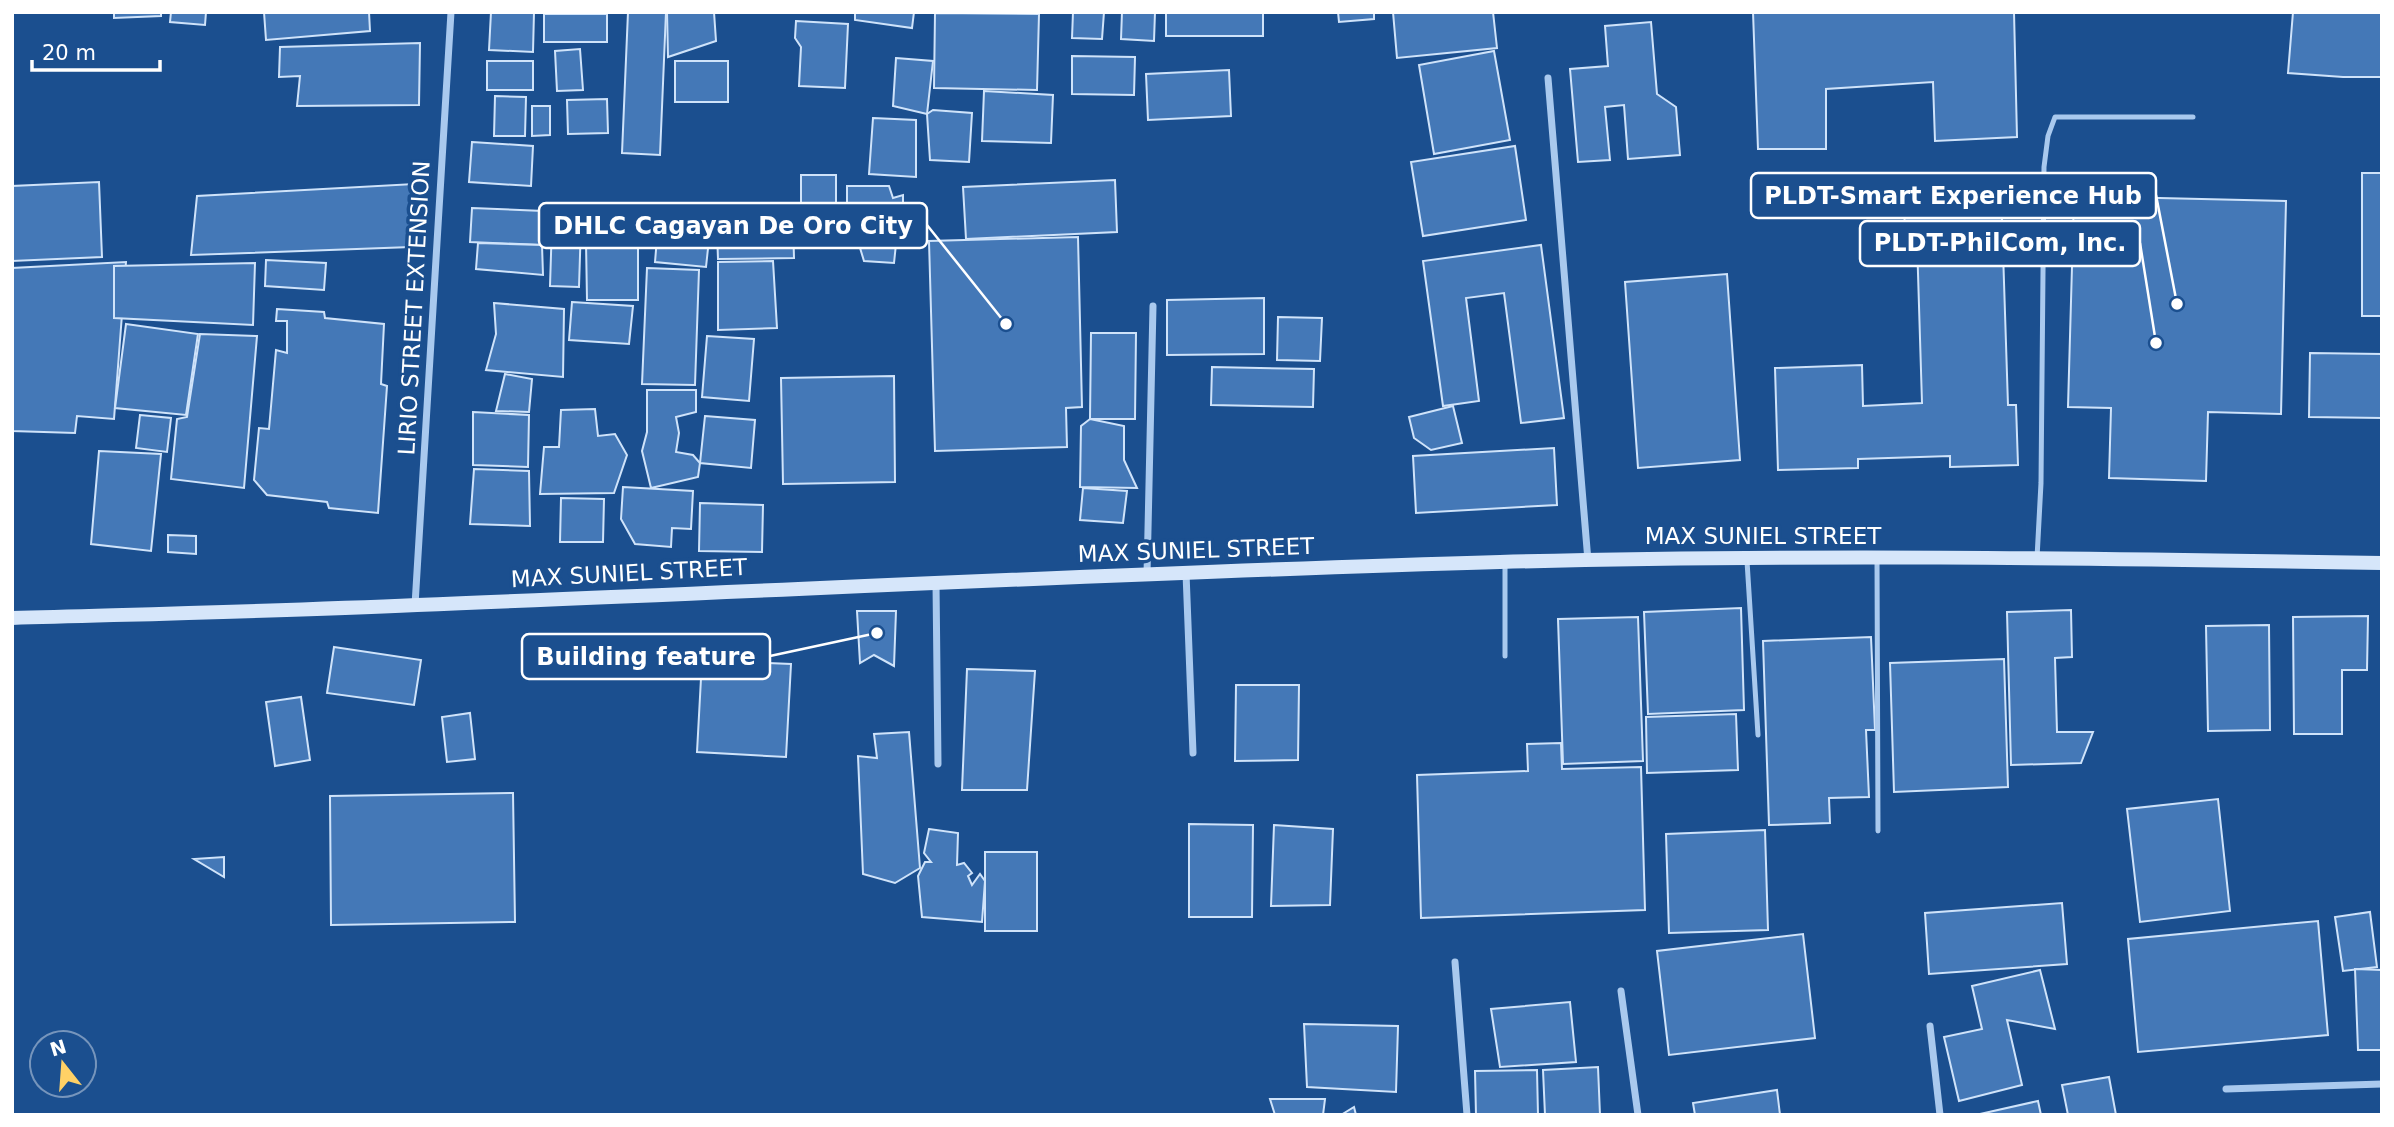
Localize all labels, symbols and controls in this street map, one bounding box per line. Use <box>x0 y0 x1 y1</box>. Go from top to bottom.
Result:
scale bar <box>32 28 159 72</box>
text: 20 m <box>42 41 96 65</box>
street label: LIRIO STREET EXTENSION <box>393 160 435 456</box>
callout: PLDT-Smart Experience Hub <box>1751 173 2156 218</box>
text: PLDT-Smart Experience Hub <box>1764 182 2142 210</box>
callout: DHLC Cagayan De Oro City <box>539 203 927 248</box>
text: DHLC Cagayan De Oro City <box>553 212 913 240</box>
callout: PLDT-PhilCom, Inc. <box>1860 221 2140 266</box>
text: PLDT-PhilCom, Inc. <box>1874 229 2126 257</box>
street label: MAX SUNIEL STREET <box>1645 523 1882 549</box>
street label: MAX SUNIEL STREET <box>1077 533 1316 567</box>
street label: MAX SUNIEL STREET <box>510 554 749 592</box>
callout: Building feature <box>522 634 770 679</box>
text: Building feature <box>536 643 756 671</box>
north arrow <box>28 1029 98 1099</box>
text: N <box>47 1035 69 1061</box>

